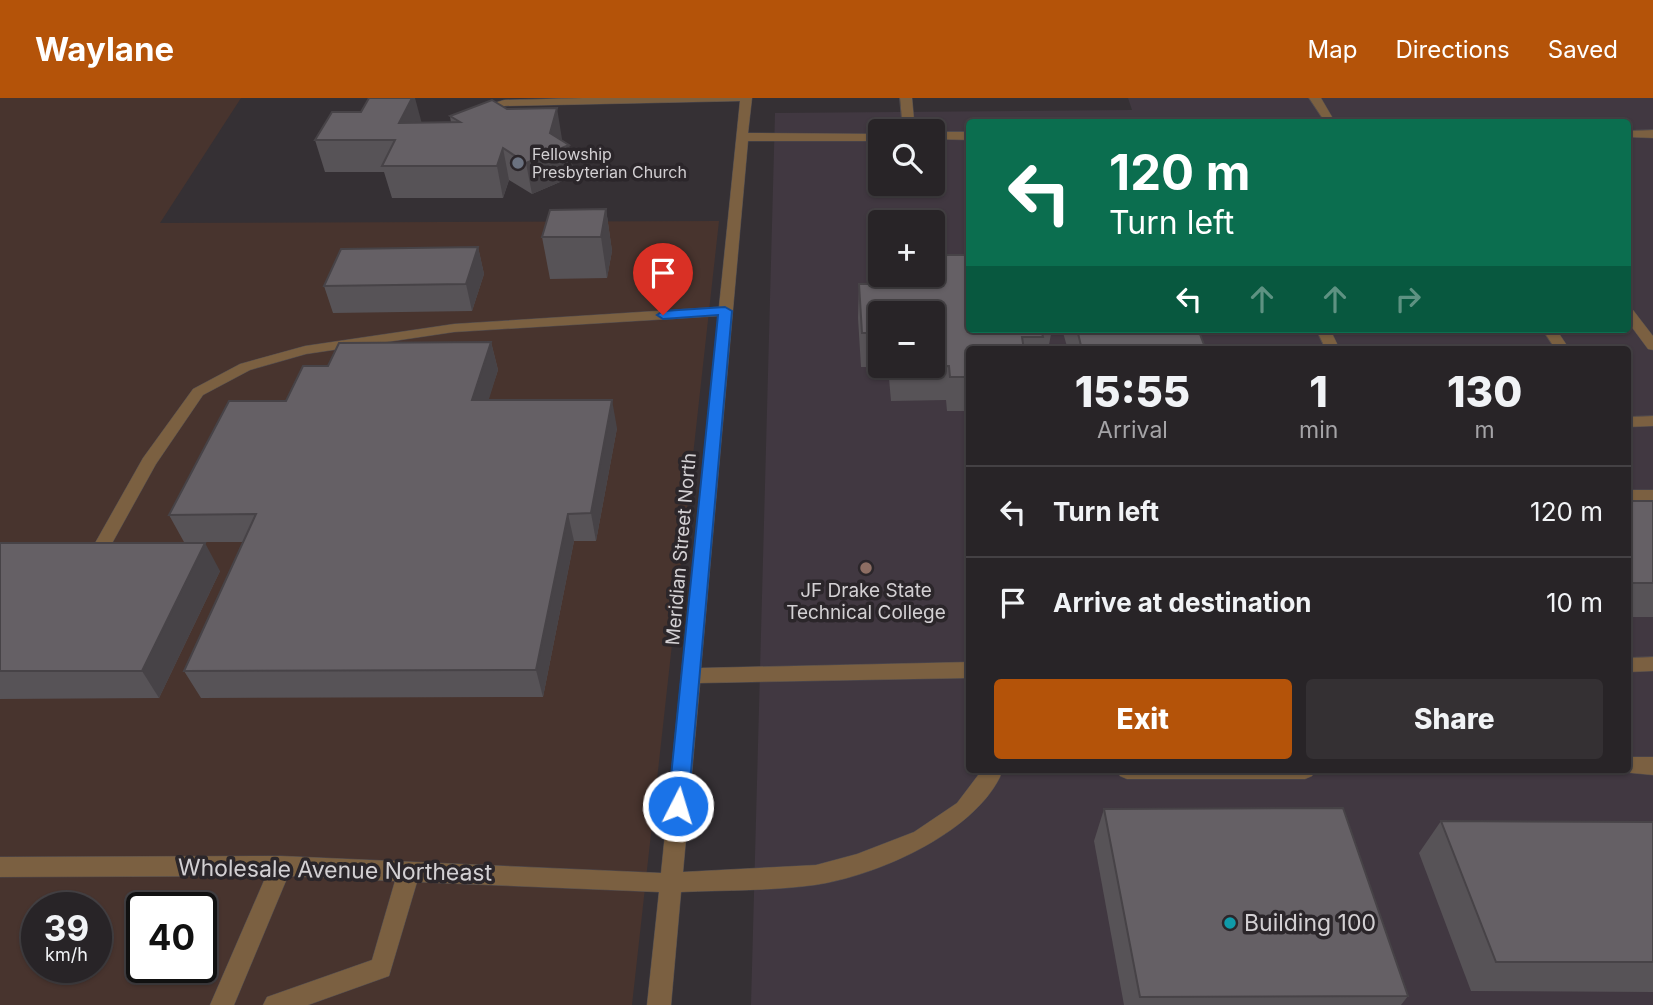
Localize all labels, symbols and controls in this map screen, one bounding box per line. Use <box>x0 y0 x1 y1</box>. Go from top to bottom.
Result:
text: Waylane <box>35 29 174 69</box>
text: Map <box>1308 35 1357 64</box>
text: Directions <box>1395 35 1510 64</box>
text: Saved <box>1548 35 1618 64</box>
map controls <box>868 119 945 378</box>
button: search <box>868 119 945 196</box>
text: 120 m <box>1109 143 1250 202</box>
place label: Fellowship Presbyterian Church <box>532 144 687 182</box>
icon: left <box>994 147 1085 238</box>
marker: Fellowship Presbyterian Church <box>510 155 526 171</box>
text: Turn left <box>1109 203 1234 242</box>
button: + <box>868 210 945 287</box>
pin <box>633 243 693 315</box>
icon: arrive <box>644 254 682 292</box>
icon: left <box>1170 280 1208 318</box>
icon: ahead <box>1243 280 1281 318</box>
icon: ahead <box>1316 280 1354 318</box>
icon: right <box>1389 280 1427 318</box>
button: − <box>868 301 945 378</box>
text: 15:55 <box>1075 366 1190 417</box>
text: 1 <box>1309 366 1328 417</box>
text: 130 <box>1447 366 1522 417</box>
text: Arrival <box>1097 416 1168 444</box>
text: min <box>1299 416 1338 444</box>
text: m <box>1475 416 1495 444</box>
street label: Meridian Street North <box>661 452 701 646</box>
icon: left <box>994 493 1032 531</box>
text: Turn left <box>1053 496 1159 527</box>
text: 120 m <box>1530 496 1603 527</box>
marker: JF Drake State Technical College <box>858 560 874 576</box>
place label: JF Drake State Technical College <box>786 579 946 624</box>
icon: arrive <box>994 584 1032 622</box>
text: Arrive at destination <box>1053 587 1312 618</box>
text: 10 m <box>1546 587 1603 618</box>
button: Exit <box>994 679 1292 759</box>
button: Share <box>1306 679 1603 759</box>
position arrow <box>641 769 715 843</box>
street label: Wholesale Avenue Northeast <box>178 853 493 887</box>
speed limit sign: 40 <box>126 892 217 983</box>
text: 39 <box>44 907 89 949</box>
place label: Building 100 <box>1244 909 1376 937</box>
marker: Building 100 <box>1222 915 1238 931</box>
text: km/h <box>45 944 88 965</box>

